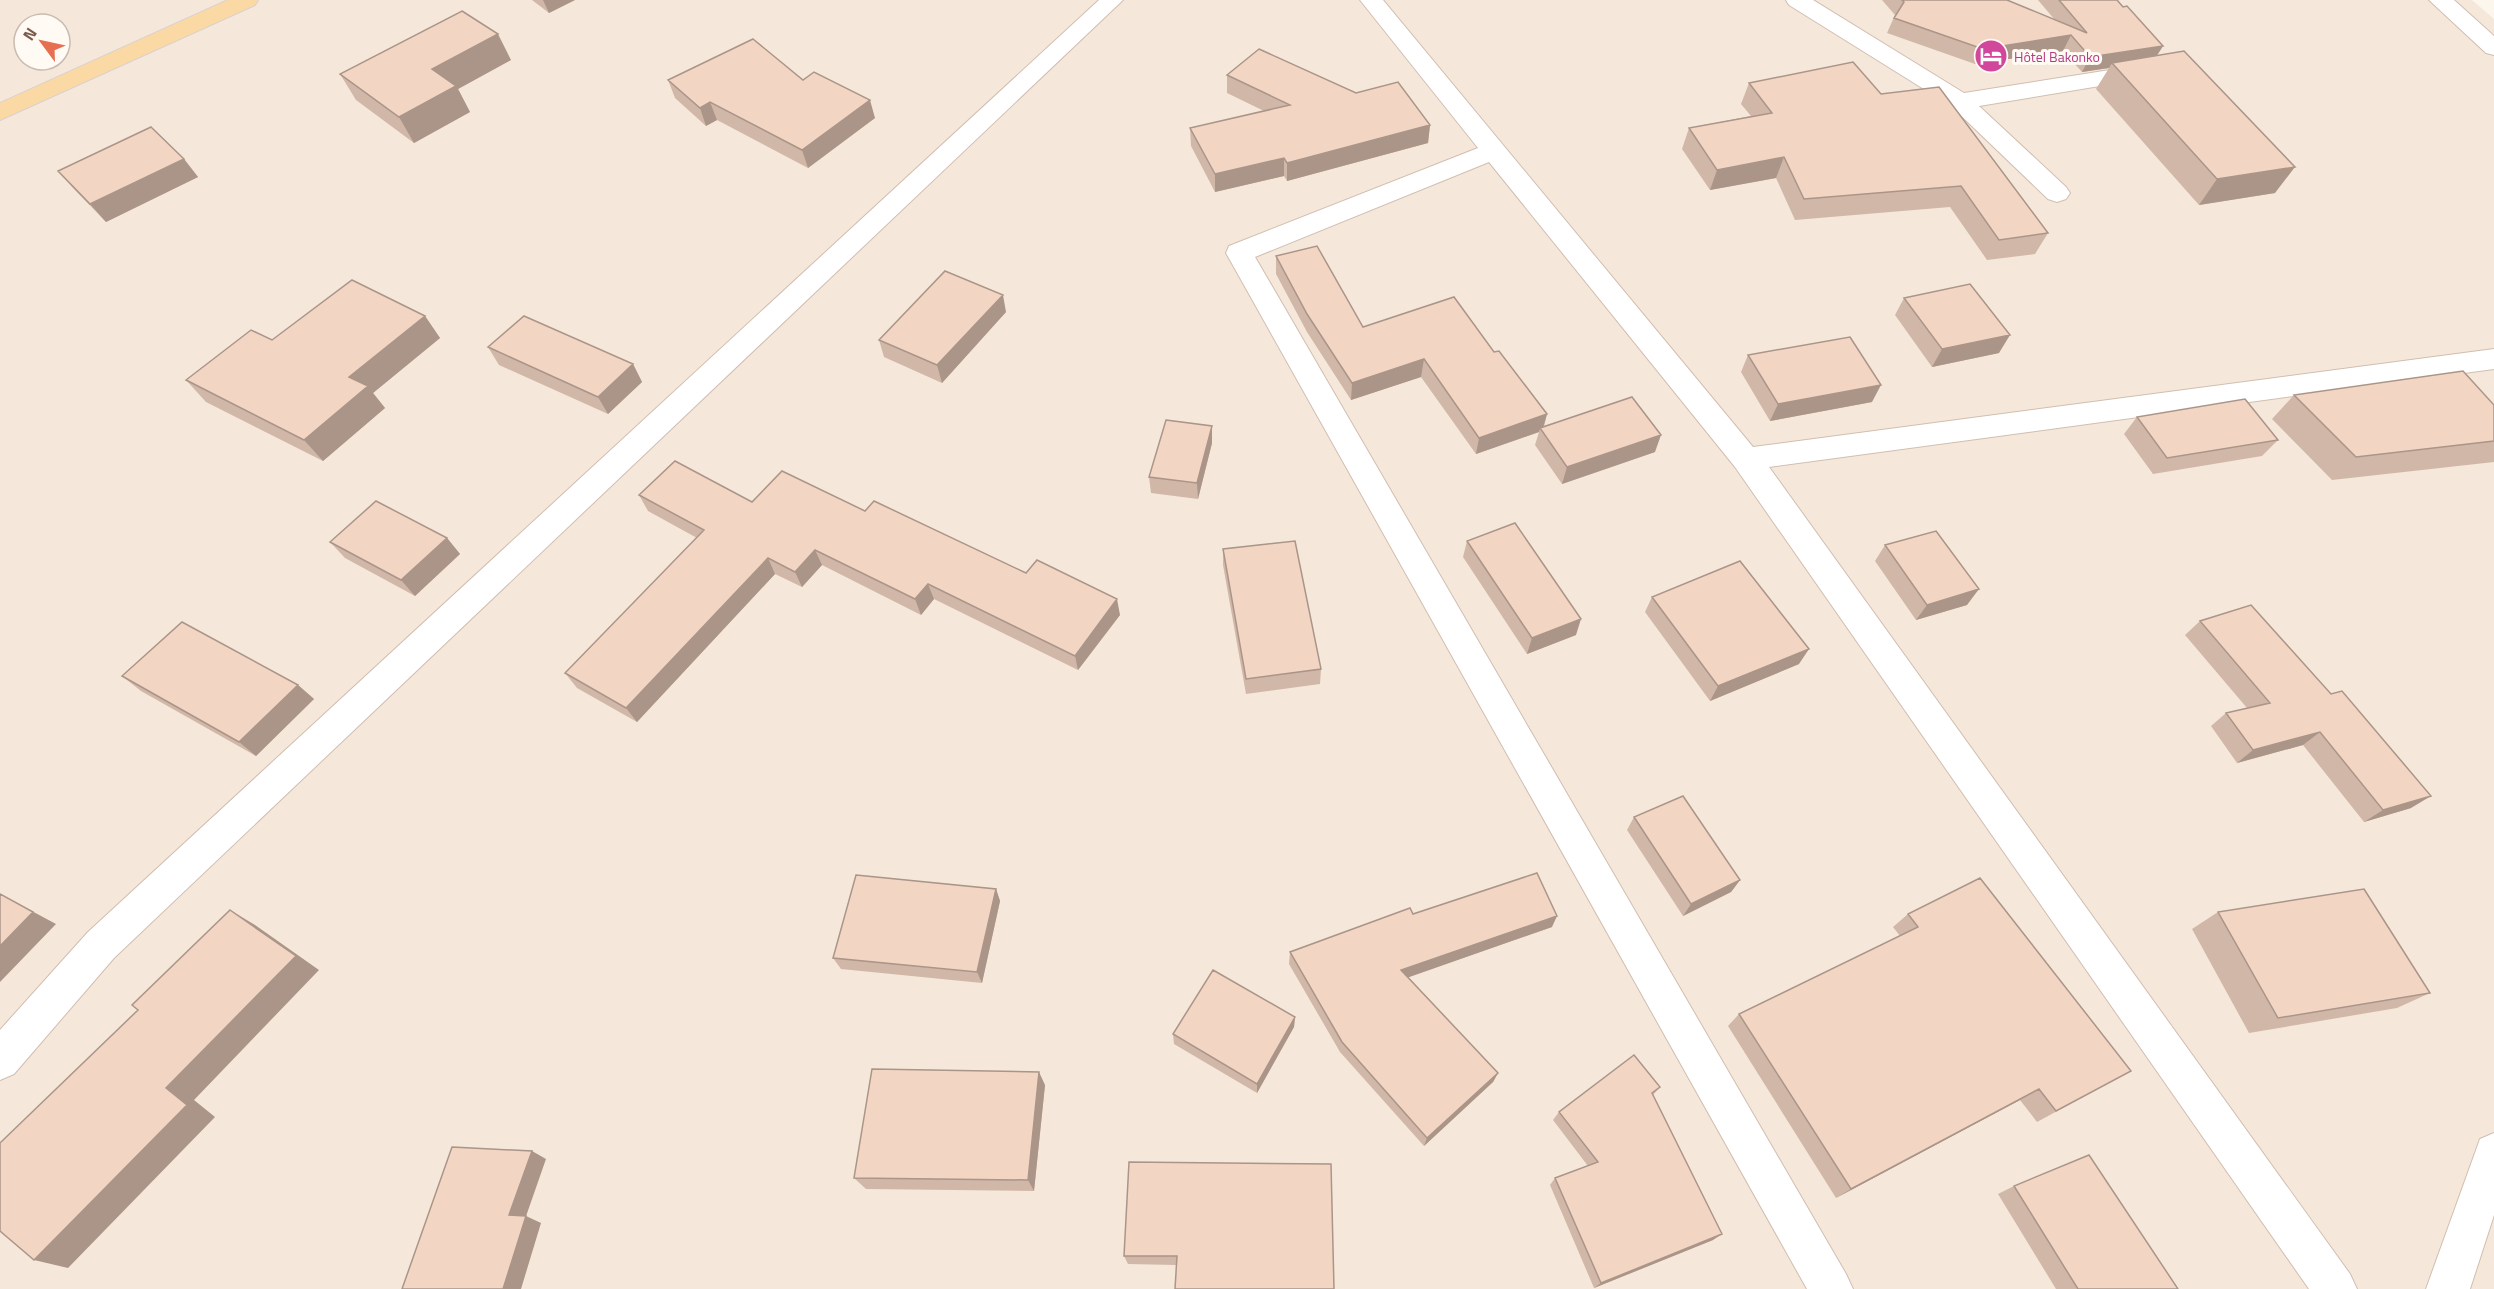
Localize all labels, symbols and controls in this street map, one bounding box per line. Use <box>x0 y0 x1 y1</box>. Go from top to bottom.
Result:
north arrow <box>12 12 72 72</box>
text: N <box>16 23 43 45</box>
hotel icon: Hôtel Bakonko <box>1973 38 2009 74</box>
place label: Hôtel Bakonko <box>2014 46 2100 67</box>

